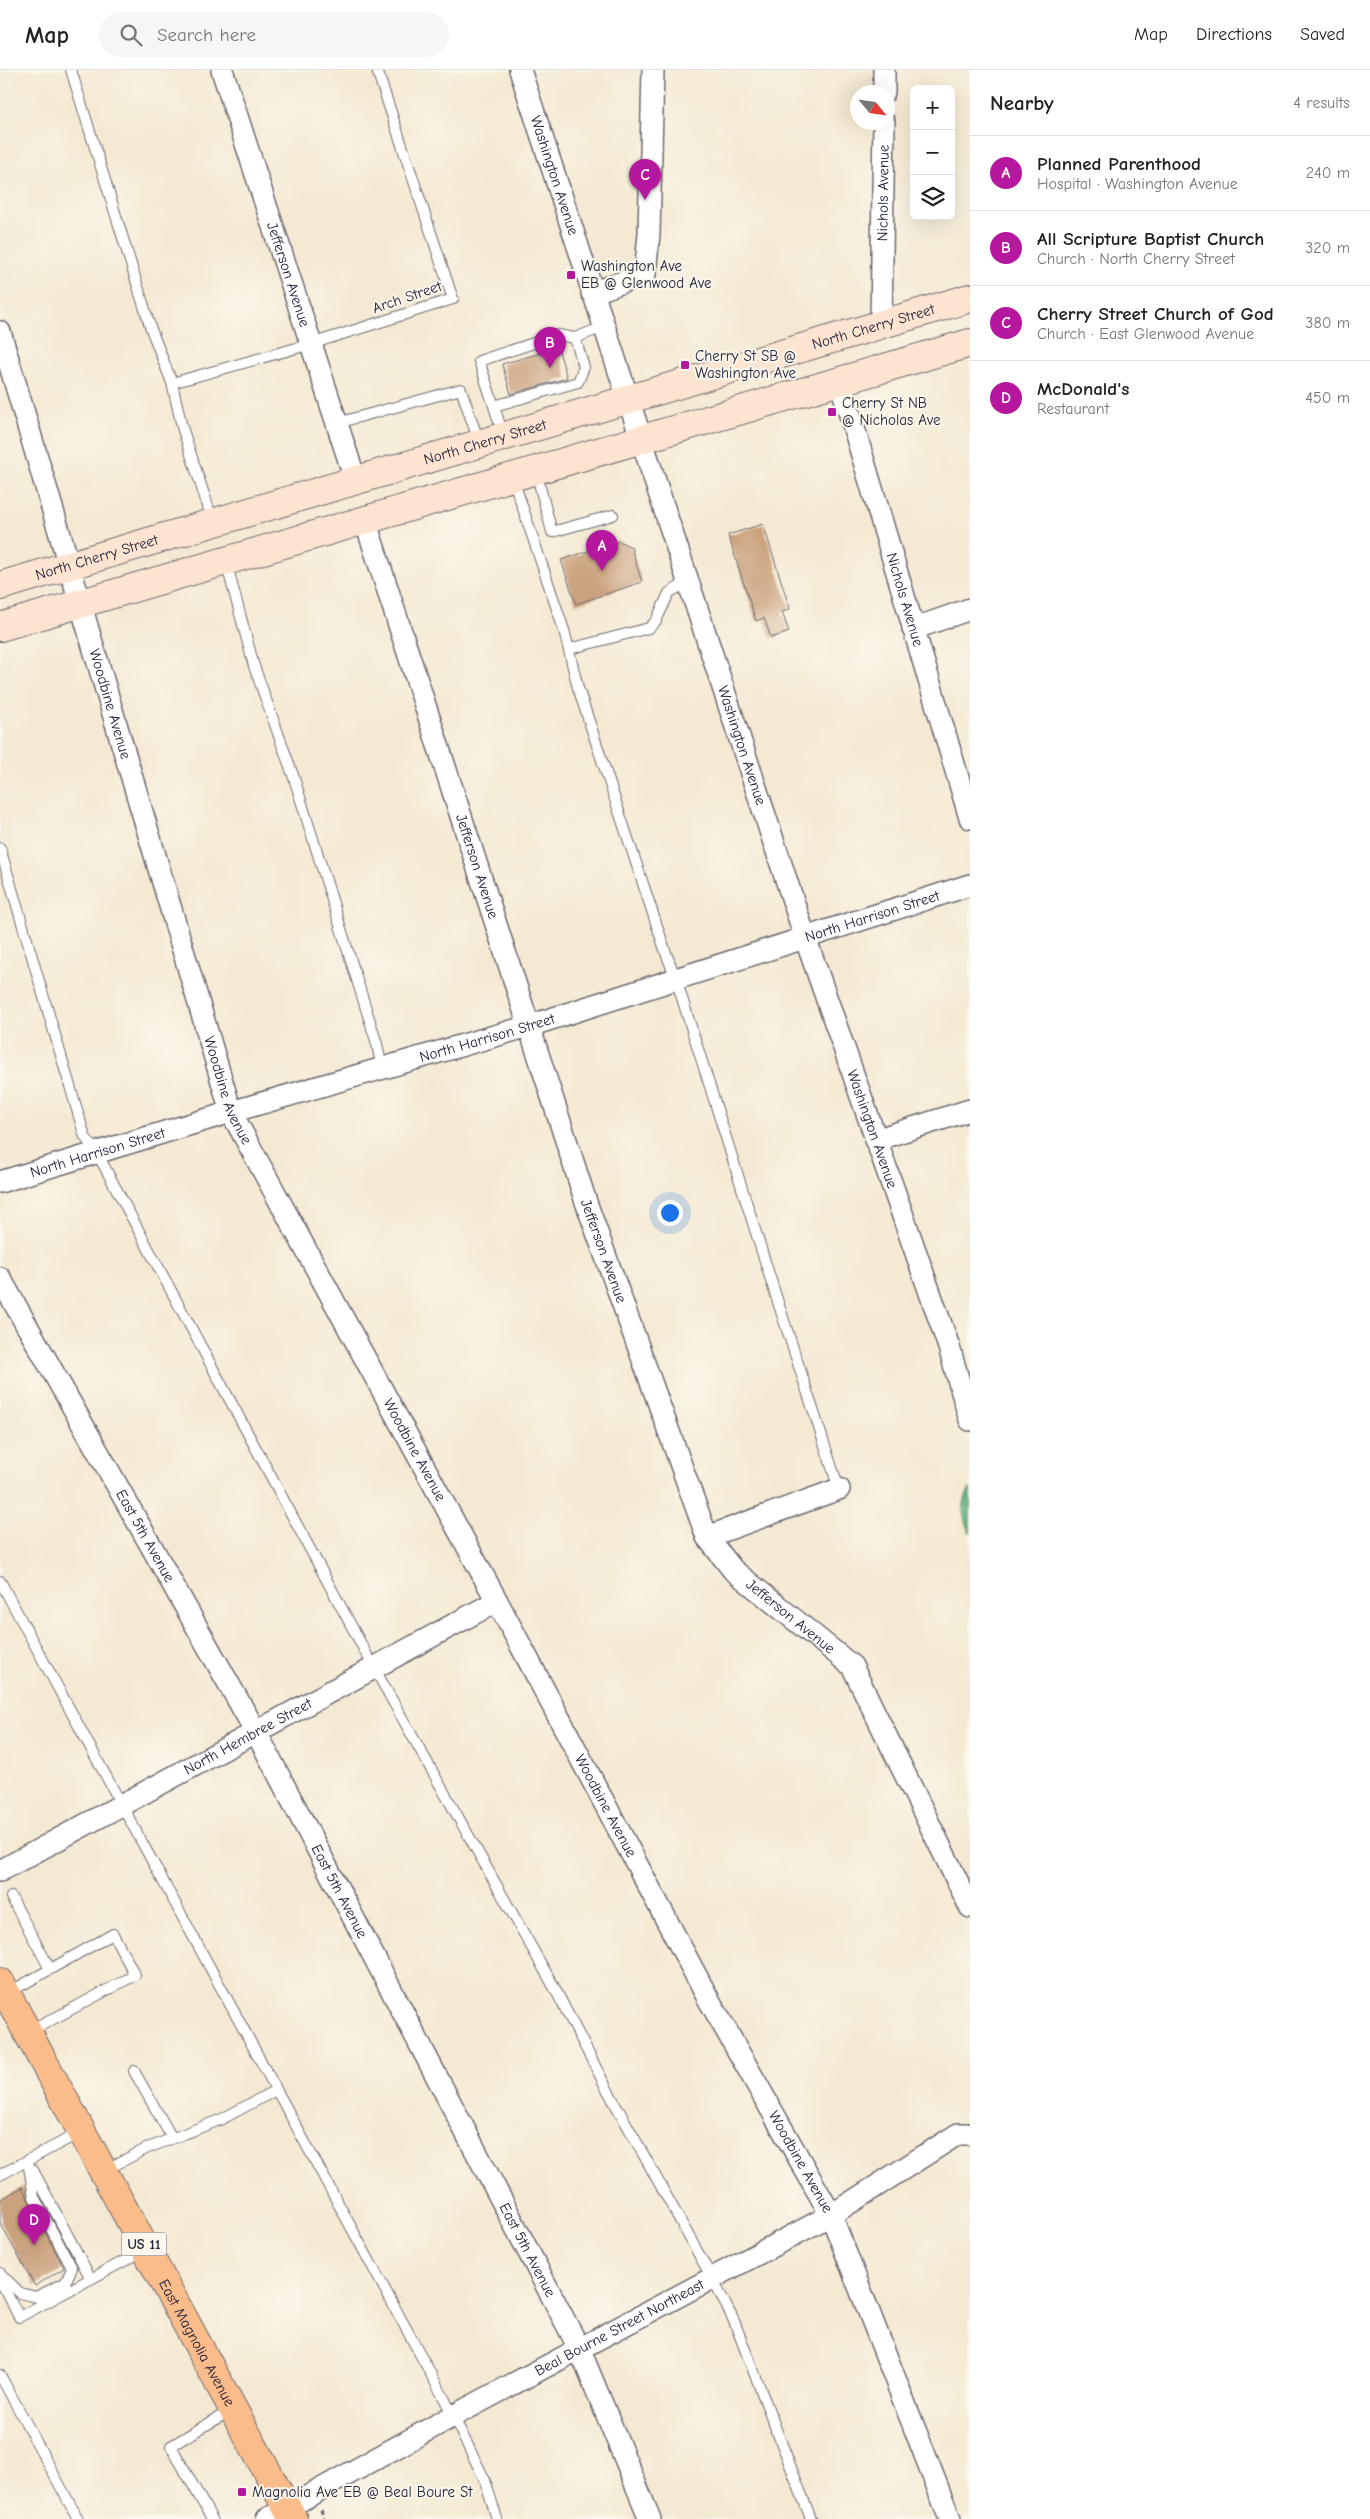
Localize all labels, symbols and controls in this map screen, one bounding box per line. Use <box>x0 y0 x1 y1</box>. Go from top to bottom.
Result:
search box <box>99 12 449 57</box>
text: Map <box>25 21 69 49</box>
icon: search <box>117 21 145 49</box>
text: Search here <box>157 24 256 46</box>
text: Map <box>1134 24 1168 45</box>
text: Directions <box>1196 24 1272 45</box>
text: Saved <box>1300 24 1345 45</box>
north arrow <box>850 85 895 130</box>
map controls <box>910 85 955 220</box>
button: + <box>910 85 955 130</box>
text: Nearby <box>990 91 1054 115</box>
text: 4 results <box>1293 94 1350 112</box>
street label: Washington Avenue <box>527 113 583 238</box>
button: − <box>910 130 955 175</box>
street label: Nichols Avenue <box>873 144 893 242</box>
text: Planned Parenthood <box>1037 153 1201 175</box>
pin: C <box>629 159 661 200</box>
text: A <box>1002 164 1010 182</box>
text: 240 m <box>1306 164 1350 182</box>
button: layers <box>910 175 955 220</box>
text: Hospital · Washington Avenue <box>1037 175 1238 193</box>
street label: Jefferson Avenue <box>263 220 314 330</box>
text: All Scripture Baptist Church <box>1037 228 1264 250</box>
text: B <box>1001 239 1011 257</box>
text: 320 m <box>1305 239 1350 257</box>
text: Church · North Cherry Street <box>1037 250 1235 268</box>
place label: Washington Ave EB @ Glenwood Ave <box>581 257 712 292</box>
marker: Washington Ave EB @ Glenwood Ave <box>565 269 577 281</box>
street label: Arch Street <box>370 277 445 317</box>
street label: North Cherry Street <box>810 300 938 353</box>
text: Cherry Street Church of God <box>1037 303 1274 325</box>
text: C <box>1001 314 1011 332</box>
text: 380 m <box>1305 314 1350 332</box>
text: Church · East Glenwood Avenue <box>1037 325 1254 343</box>
pin: B <box>534 327 566 368</box>
place label: Cherry St SB @ Washington Ave <box>695 347 796 382</box>
marker: Cherry St SB @ Washington Ave <box>679 359 691 371</box>
text: McDonald's <box>1037 378 1129 400</box>
text: D <box>1001 389 1011 407</box>
text: 450 m <box>1305 389 1350 407</box>
place label: Cherry St NB @ Nicholas Ave <box>842 394 941 429</box>
text: Restaurant <box>1037 400 1109 418</box>
marker: Cherry St NB @ Nicholas Ave <box>826 406 838 418</box>
street label: North Cherry Street <box>422 415 549 469</box>
street label: North Cherry Street <box>33 530 161 584</box>
pin: A <box>586 530 618 571</box>
street label: Nichols Avenue <box>883 551 928 649</box>
street label: Woodbine Avenue <box>85 647 135 762</box>
street label: Washington Avenue <box>714 683 770 808</box>
street label: Jefferson Avenue <box>452 812 503 921</box>
street label: North Harrison Street <box>803 886 942 946</box>
street label: North Harrison Street <box>417 1009 558 1066</box>
street label: Woodbine Avenue <box>200 1034 256 1148</box>
street label: Washington Avenue <box>843 1067 902 1191</box>
street label: North Harrison Street <box>28 1123 168 1181</box>
street label: Jefferson Avenue <box>577 1197 631 1306</box>
your location <box>657 1200 683 1226</box>
street label: Woodbine Avenue <box>380 1395 450 1505</box>
street label: East 5th Avenue <box>112 1486 179 1586</box>
street label: Jefferson Avenue <box>742 1575 839 1658</box>
street label: North Hembree Street <box>181 1694 316 1778</box>
street label: Woodbine Avenue <box>571 1751 641 1861</box>
street label: East 5th Avenue <box>307 1841 372 1942</box>
street label: Woodbine Avenue <box>765 2108 837 2216</box>
street label: East 5th Avenue <box>496 2200 560 2300</box>
pin: D <box>18 2204 50 2245</box>
road number: US 11 <box>122 2232 166 2256</box>
street label: Beal Bourne Street Northeast <box>532 2275 708 2380</box>
street label: East Magnolia Avenue <box>155 2276 239 2410</box>
place label: Magnolia Ave EB @ Beal Boure St <box>252 2483 473 2501</box>
marker: Magnolia Ave EB @ Beal Boure St <box>236 2486 248 2498</box>

